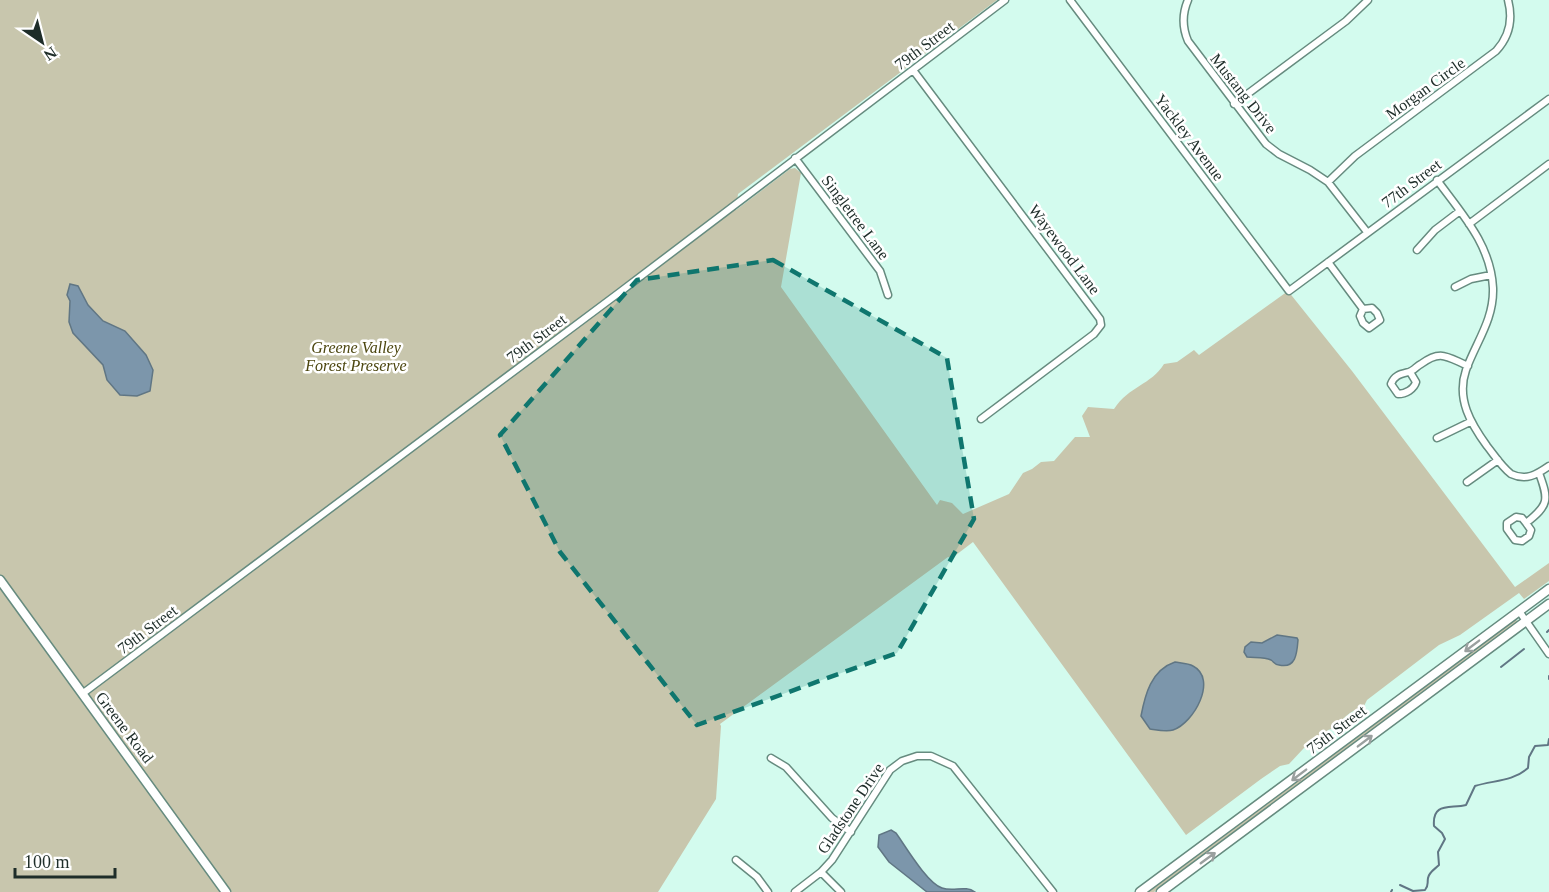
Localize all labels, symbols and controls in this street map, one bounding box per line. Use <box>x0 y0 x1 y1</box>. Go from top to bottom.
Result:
north arrow <box>12 12 72 72</box>
street label: 79th Street <box>891 17 958 73</box>
text: N <box>40 44 60 64</box>
street label: Mustang Drive <box>1206 50 1280 137</box>
street label: Morgan Circle <box>1382 54 1469 124</box>
street label: Yackley Avenue <box>1151 91 1228 184</box>
street label: 77th Street <box>1378 155 1445 211</box>
street label: Singletree Lane <box>818 172 893 263</box>
street label: Wayewood Lane <box>1025 201 1104 298</box>
street label: 79th Street <box>503 310 570 366</box>
park label: Greene Valley Forest Preserve <box>304 339 407 374</box>
street label: 79th Street <box>114 601 181 657</box>
one-way arrow <box>1464 640 1480 652</box>
street label: Greene Road <box>93 689 157 766</box>
street label: 75th Street <box>1303 701 1370 757</box>
one-way arrow <box>1357 735 1373 748</box>
street label: Gladstone Drive <box>814 760 887 857</box>
one-way arrow <box>1291 769 1307 782</box>
scale bar <box>15 841 116 879</box>
one-way arrow <box>1200 851 1216 864</box>
text: 100 m <box>24 852 70 872</box>

